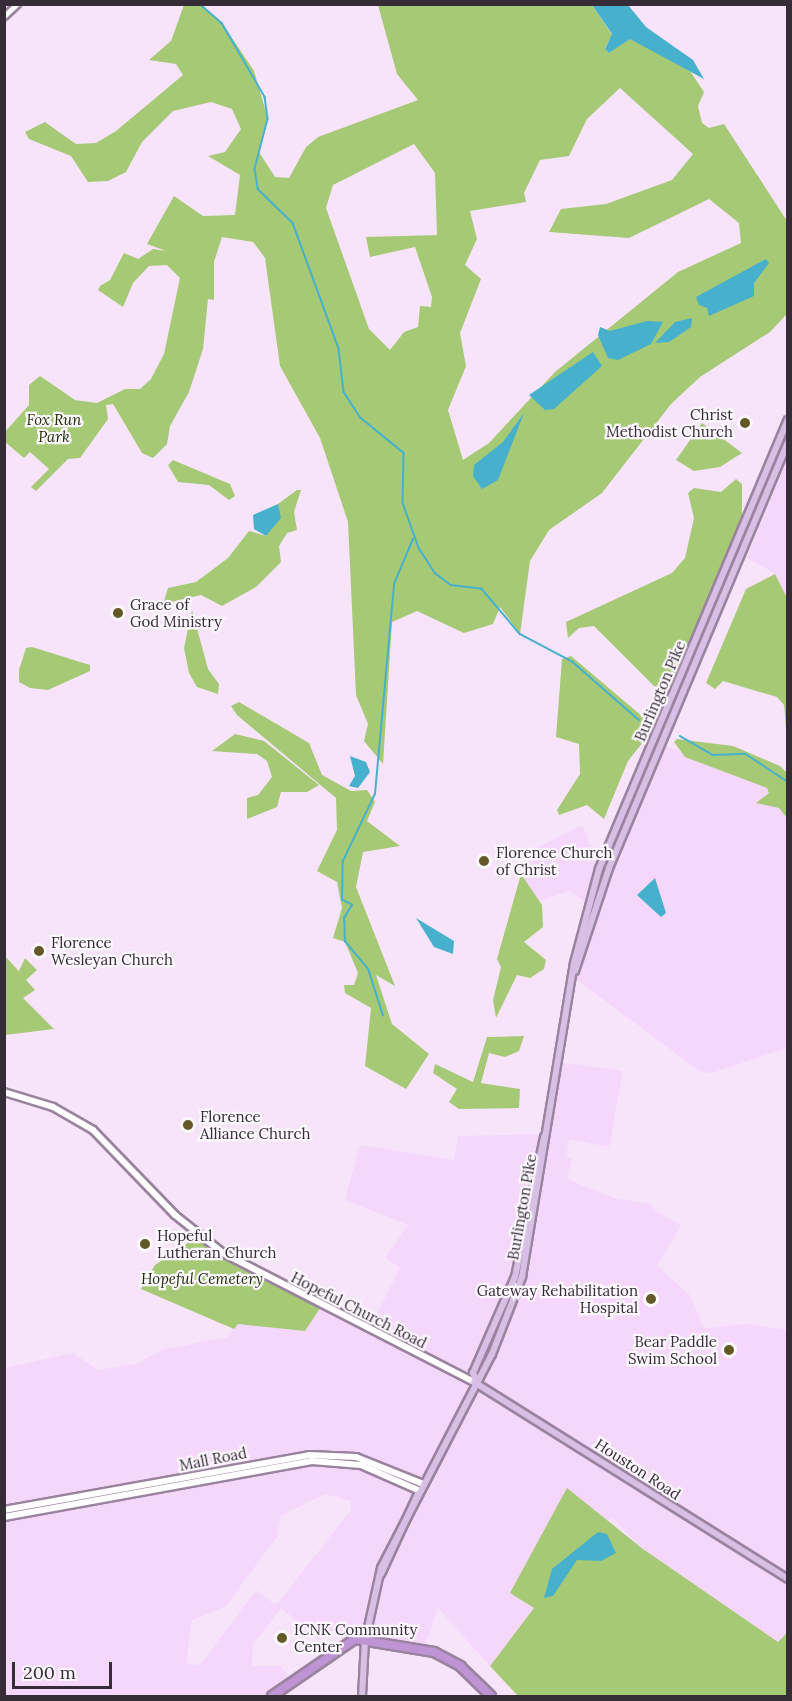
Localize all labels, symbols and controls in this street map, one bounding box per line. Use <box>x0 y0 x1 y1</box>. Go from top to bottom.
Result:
place label: Christ Methodist Church <box>606 405 733 440</box>
park label: Fox Run Park <box>27 410 81 445</box>
marker: Christ Methodist Church <box>738 416 752 430</box>
place label: Grace of God Ministry <box>130 595 222 630</box>
marker: Grace of God Ministry <box>111 606 125 620</box>
street label: Burlington Pike <box>631 638 689 744</box>
place label: Florence Church of Christ <box>496 843 612 878</box>
marker: Florence Church of Christ <box>477 854 491 868</box>
place label: Florence Wesleyan Church <box>51 933 173 968</box>
marker: Florence Wesleyan Church <box>32 944 46 958</box>
place label: Florence Alliance Church <box>200 1107 310 1142</box>
marker: Florence Alliance Church <box>181 1118 195 1132</box>
street label: Burlington Pike <box>504 1153 540 1261</box>
place label: Hopeful Lutheran Church <box>157 1226 277 1261</box>
marker: Hopeful Lutheran Church <box>138 1237 152 1251</box>
street label: Hopeful Church Road <box>288 1268 430 1352</box>
park label: Hopeful Cemetery <box>141 1270 263 1288</box>
place label: Gateway Rehabilitation Hospital <box>477 1281 638 1316</box>
marker: Gateway Rehabilitation Hospital <box>642 1290 660 1308</box>
place label: Bear Paddle Swim School <box>628 1332 717 1367</box>
marker: Bear Paddle Swim School <box>722 1343 736 1357</box>
street label: Houston Road <box>592 1435 684 1503</box>
street label: Mall Road <box>178 1444 248 1474</box>
place label: ICNK Community Center <box>294 1620 417 1655</box>
marker: ICNK Community Center <box>275 1631 289 1645</box>
scale bar <box>15 1650 116 1688</box>
text: 200 m <box>23 1661 76 1684</box>

